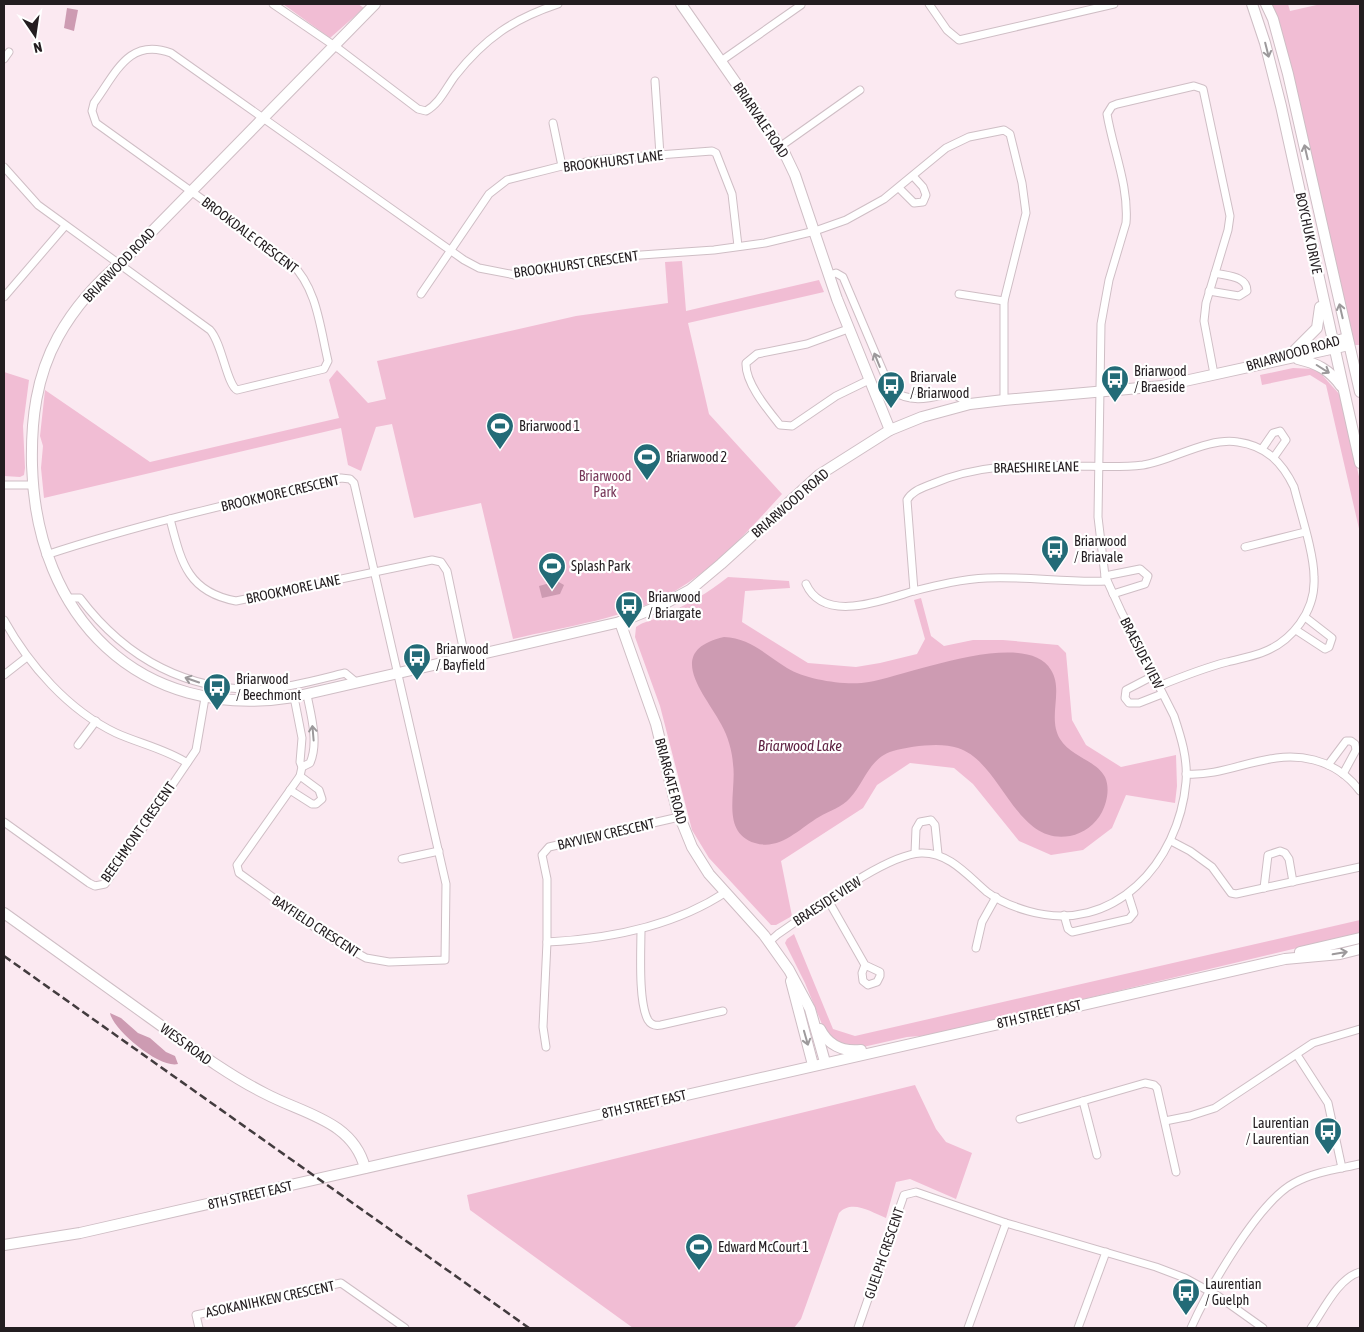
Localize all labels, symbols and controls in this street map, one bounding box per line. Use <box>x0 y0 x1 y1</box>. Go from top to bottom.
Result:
north arrow <box>10 10 60 60</box>
text: N <box>32 39 44 56</box>
one-way arrow <box>1263 41 1272 57</box>
street label: BRIARVALE ROAD <box>730 79 792 161</box>
one-way arrow <box>1301 144 1310 160</box>
street label: BROOKHURST LANE <box>562 147 664 175</box>
street label: BOYCHUK DRIVE <box>1293 191 1325 275</box>
street label: BROOKDALE CRESCENT <box>199 194 301 276</box>
street label: BRIARWOOD ROAD <box>80 225 158 305</box>
street label: BROOKHURST CRESCENT <box>513 247 639 281</box>
one-way arrow <box>1336 303 1345 319</box>
street label: BRIARWOOD ROAD <box>1244 332 1342 374</box>
one-way arrow <box>872 352 881 367</box>
place label: Briarwood / Braeside <box>1134 363 1187 395</box>
bus stop icon: Briarwood / Braeside <box>1100 364 1130 403</box>
one-way arrow <box>1316 364 1330 374</box>
place label: Briarvale / Briarwood <box>910 369 969 401</box>
bus stop icon: Briarvale / Briarwood <box>876 370 906 409</box>
sports icon: Briarwood 1 <box>485 411 515 450</box>
place label: Briarwood 1 <box>519 418 580 434</box>
sports icon: Briarwood 2 <box>632 442 662 481</box>
place label: Briarwood 2 <box>666 449 727 465</box>
street label: BRAESHIRE LANE <box>993 458 1079 476</box>
street label: BRIARWOOD ROAD <box>748 465 832 541</box>
park label: Briarwood Park <box>579 468 631 500</box>
street label: BROOKMORE CRESCENT <box>219 472 341 514</box>
place label: Briarwood / Briavale <box>1074 533 1127 565</box>
bus stop icon: Briarwood / Briavale <box>1040 534 1070 573</box>
sports icon: Splash Park <box>537 551 567 590</box>
place label: Splash Park <box>571 558 631 574</box>
street label: BROOKMORE LANE <box>245 571 341 607</box>
place label: Briarwood / Briargate <box>648 589 701 621</box>
bus stop icon: Briarwood / Briargate <box>614 590 644 629</box>
street label: BRAESIDE VIEW <box>1117 615 1167 692</box>
place label: Briarwood / Bayfield <box>436 641 489 673</box>
bus stop icon: Briarwood / Bayfield <box>402 642 432 681</box>
place label: Briarwood / Beechmont <box>236 671 301 703</box>
bus stop icon: Briarwood / Beechmont <box>202 672 232 711</box>
one-way arrow <box>184 675 200 684</box>
one-way arrow <box>308 726 318 742</box>
street label: BRIARGATE ROAD <box>652 736 690 826</box>
water label: Briarwood Lake <box>758 737 842 754</box>
street label: BEECHMONT CRESCENT <box>97 779 179 885</box>
street label: BAYVIEW CRESCENT <box>556 815 656 853</box>
street label: BRAESIDE VIEW <box>790 873 865 929</box>
street label: BAYFIELD CRESCENT <box>269 892 363 960</box>
one-way arrow <box>1332 948 1348 958</box>
street label: 8TH STREET EAST <box>995 996 1083 1032</box>
street label: WESS ROAD <box>157 1020 215 1068</box>
one-way arrow <box>801 1030 811 1046</box>
street label: 8TH STREET EAST <box>600 1086 688 1122</box>
place label: Laurentian / Laurentian <box>1246 1115 1309 1147</box>
bus stop icon: Laurentian / Laurentian <box>1313 1116 1343 1155</box>
street label: 8TH STREET EAST <box>206 1177 294 1213</box>
street label: GUELPH CRESCENT <box>861 1205 907 1301</box>
sports icon: Edward McCourt 1 <box>684 1232 714 1271</box>
place label: Edward McCourt 1 <box>718 1239 809 1255</box>
place label: Laurentian / Guelph <box>1205 1276 1262 1308</box>
bus stop icon: Laurentian / Guelph <box>1171 1277 1201 1316</box>
street label: ASOKANIHKEW CRESCENT <box>204 1278 336 1320</box>

